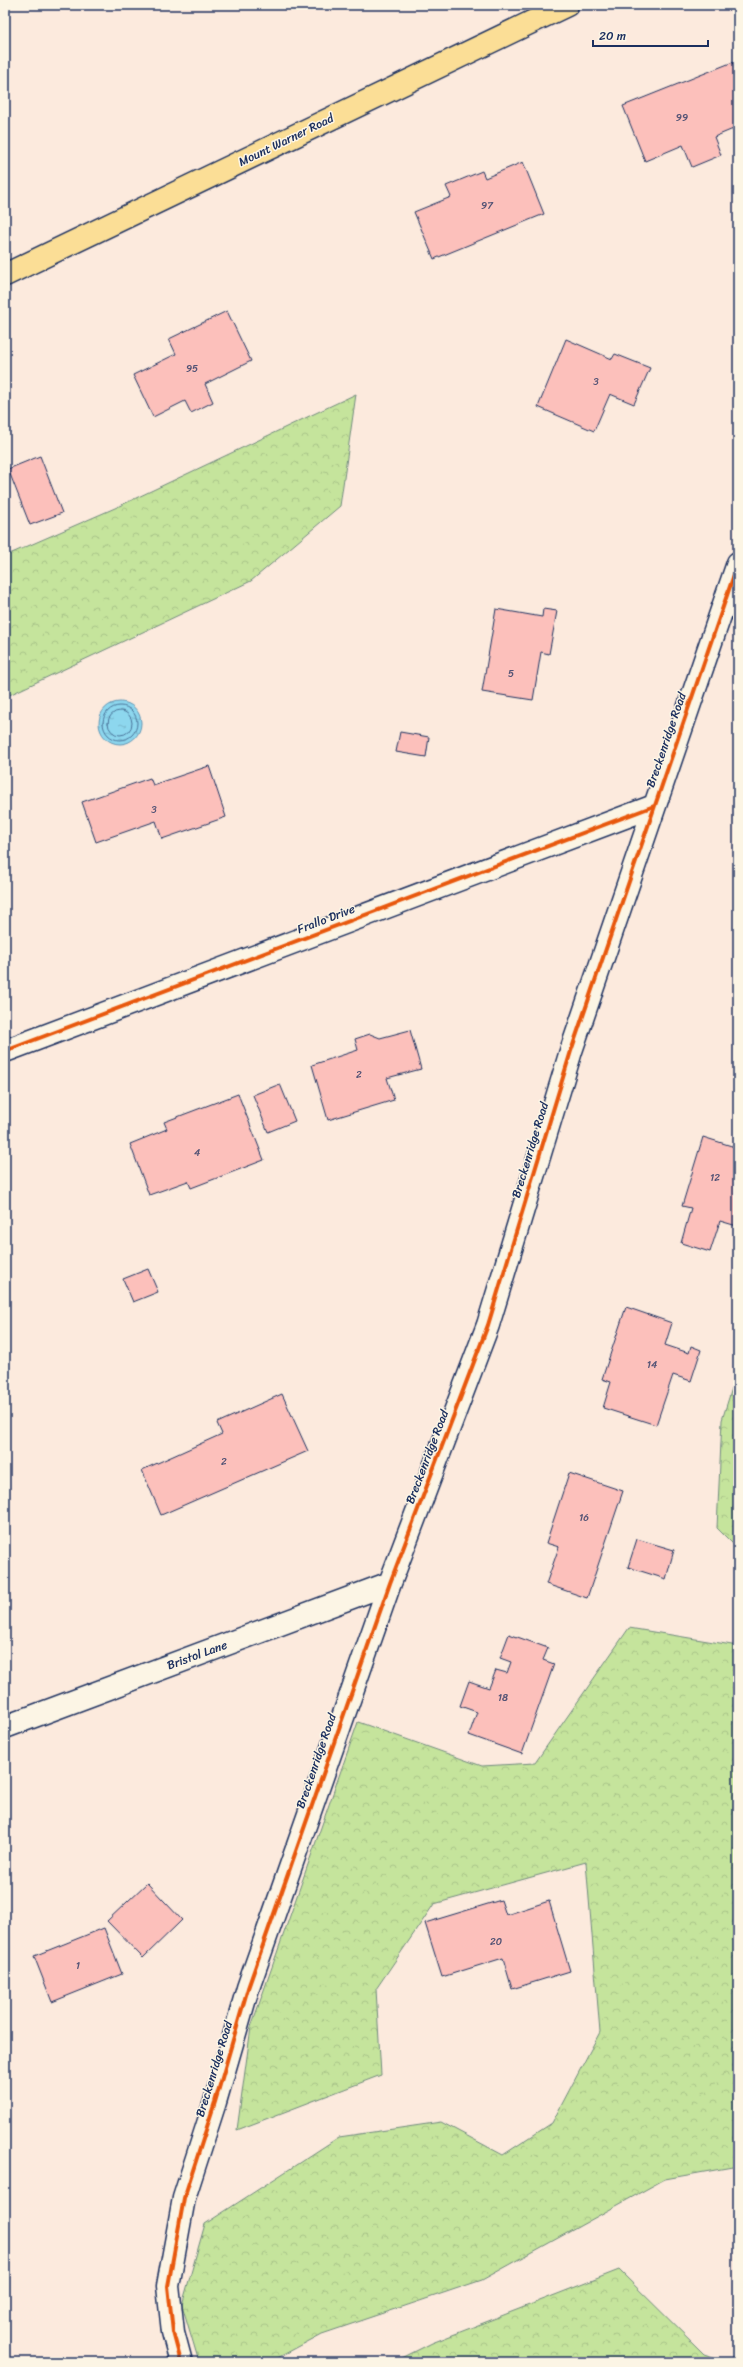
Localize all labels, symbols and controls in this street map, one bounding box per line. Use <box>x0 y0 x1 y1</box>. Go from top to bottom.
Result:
scale bar <box>593 22 708 48</box>
text: 20 m <box>599 25 626 47</box>
street label: Mount Warner Road <box>234 107 338 173</box>
house number: 99 <box>676 109 688 127</box>
house number: 97 <box>481 197 494 215</box>
house number: 95 <box>186 360 198 378</box>
house number: 3 <box>593 373 599 391</box>
house number: 5 <box>508 665 514 683</box>
street label: Breckenridge Road <box>639 689 693 791</box>
house number: 3 <box>151 801 157 819</box>
street label: Frallo Drive <box>294 898 358 940</box>
house number: 2 <box>356 1066 362 1084</box>
street label: Breckenridge Road <box>505 1099 555 1201</box>
house number: 4 <box>194 1144 200 1162</box>
house number: 12 <box>710 1169 720 1187</box>
house number: 14 <box>647 1356 657 1374</box>
street label: Breckenridge Road <box>399 1406 455 1507</box>
house number: 2 <box>221 1453 227 1471</box>
house number: 16 <box>579 1509 589 1527</box>
street label: Bristol Lane <box>164 1634 230 1676</box>
house number: 18 <box>498 1689 508 1707</box>
street label: Breckenridge Road <box>289 1710 343 1812</box>
house number: 20 <box>490 1933 502 1951</box>
house number: 1 <box>76 1957 80 1975</box>
street label: Breckenridge Road <box>189 2018 239 2120</box>

